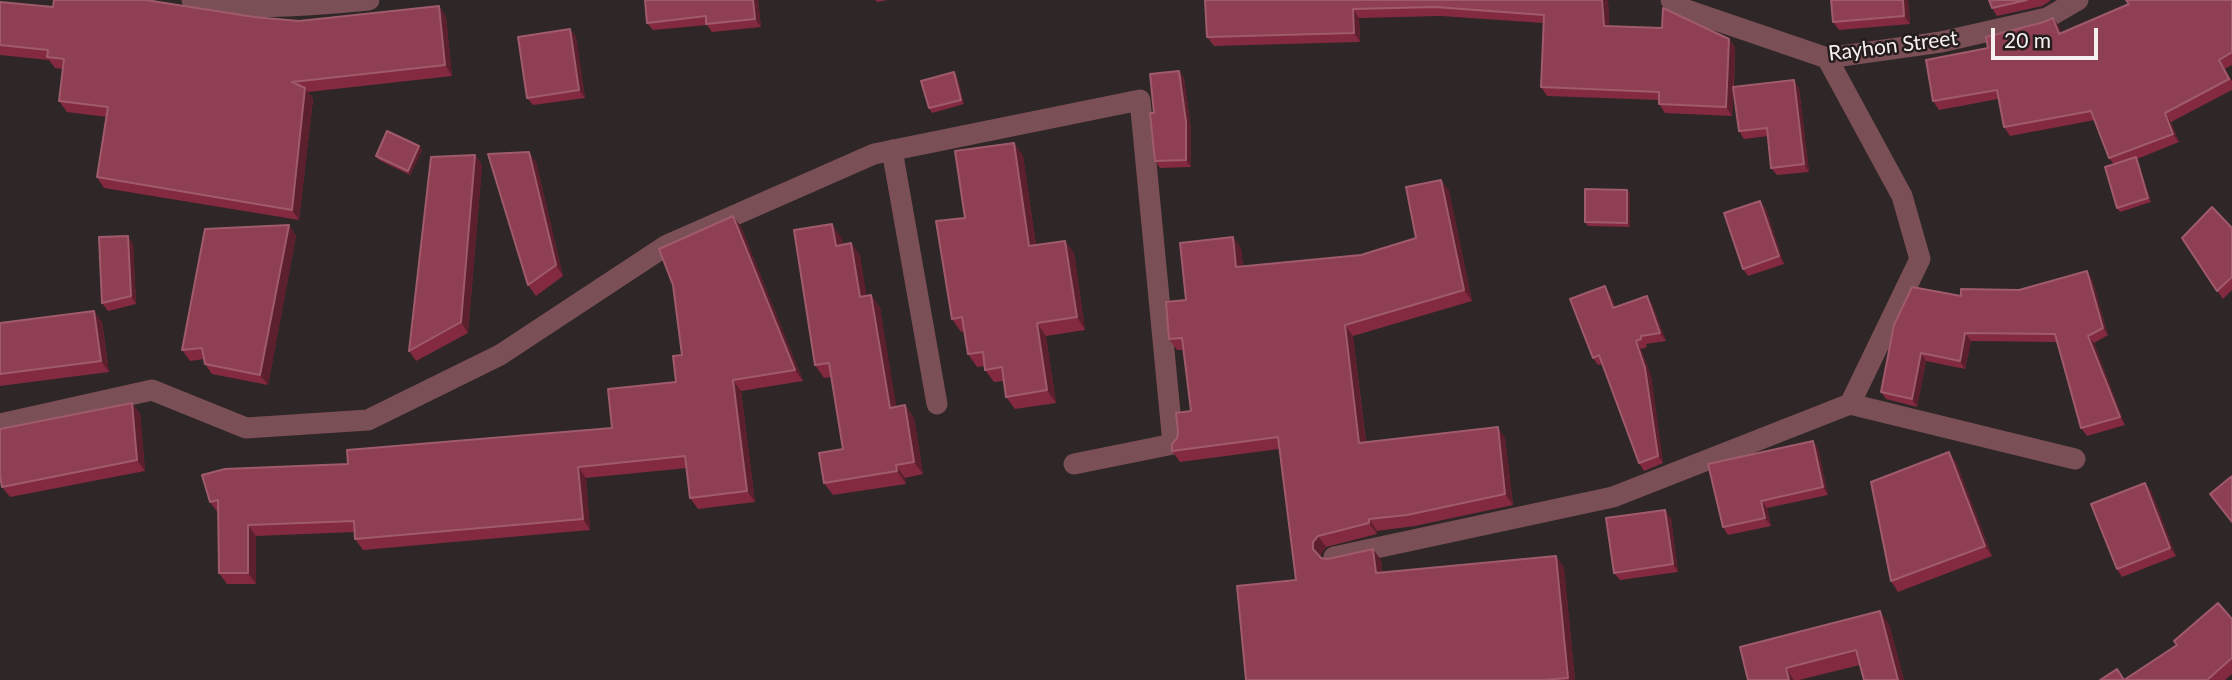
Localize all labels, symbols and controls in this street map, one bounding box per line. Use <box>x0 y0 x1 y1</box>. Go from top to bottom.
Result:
scale bar <box>1994 14 2101 58</box>
street label: Rayhon Street <box>1827 26 1959 66</box>
text: 20 m <box>2004 27 2051 52</box>

